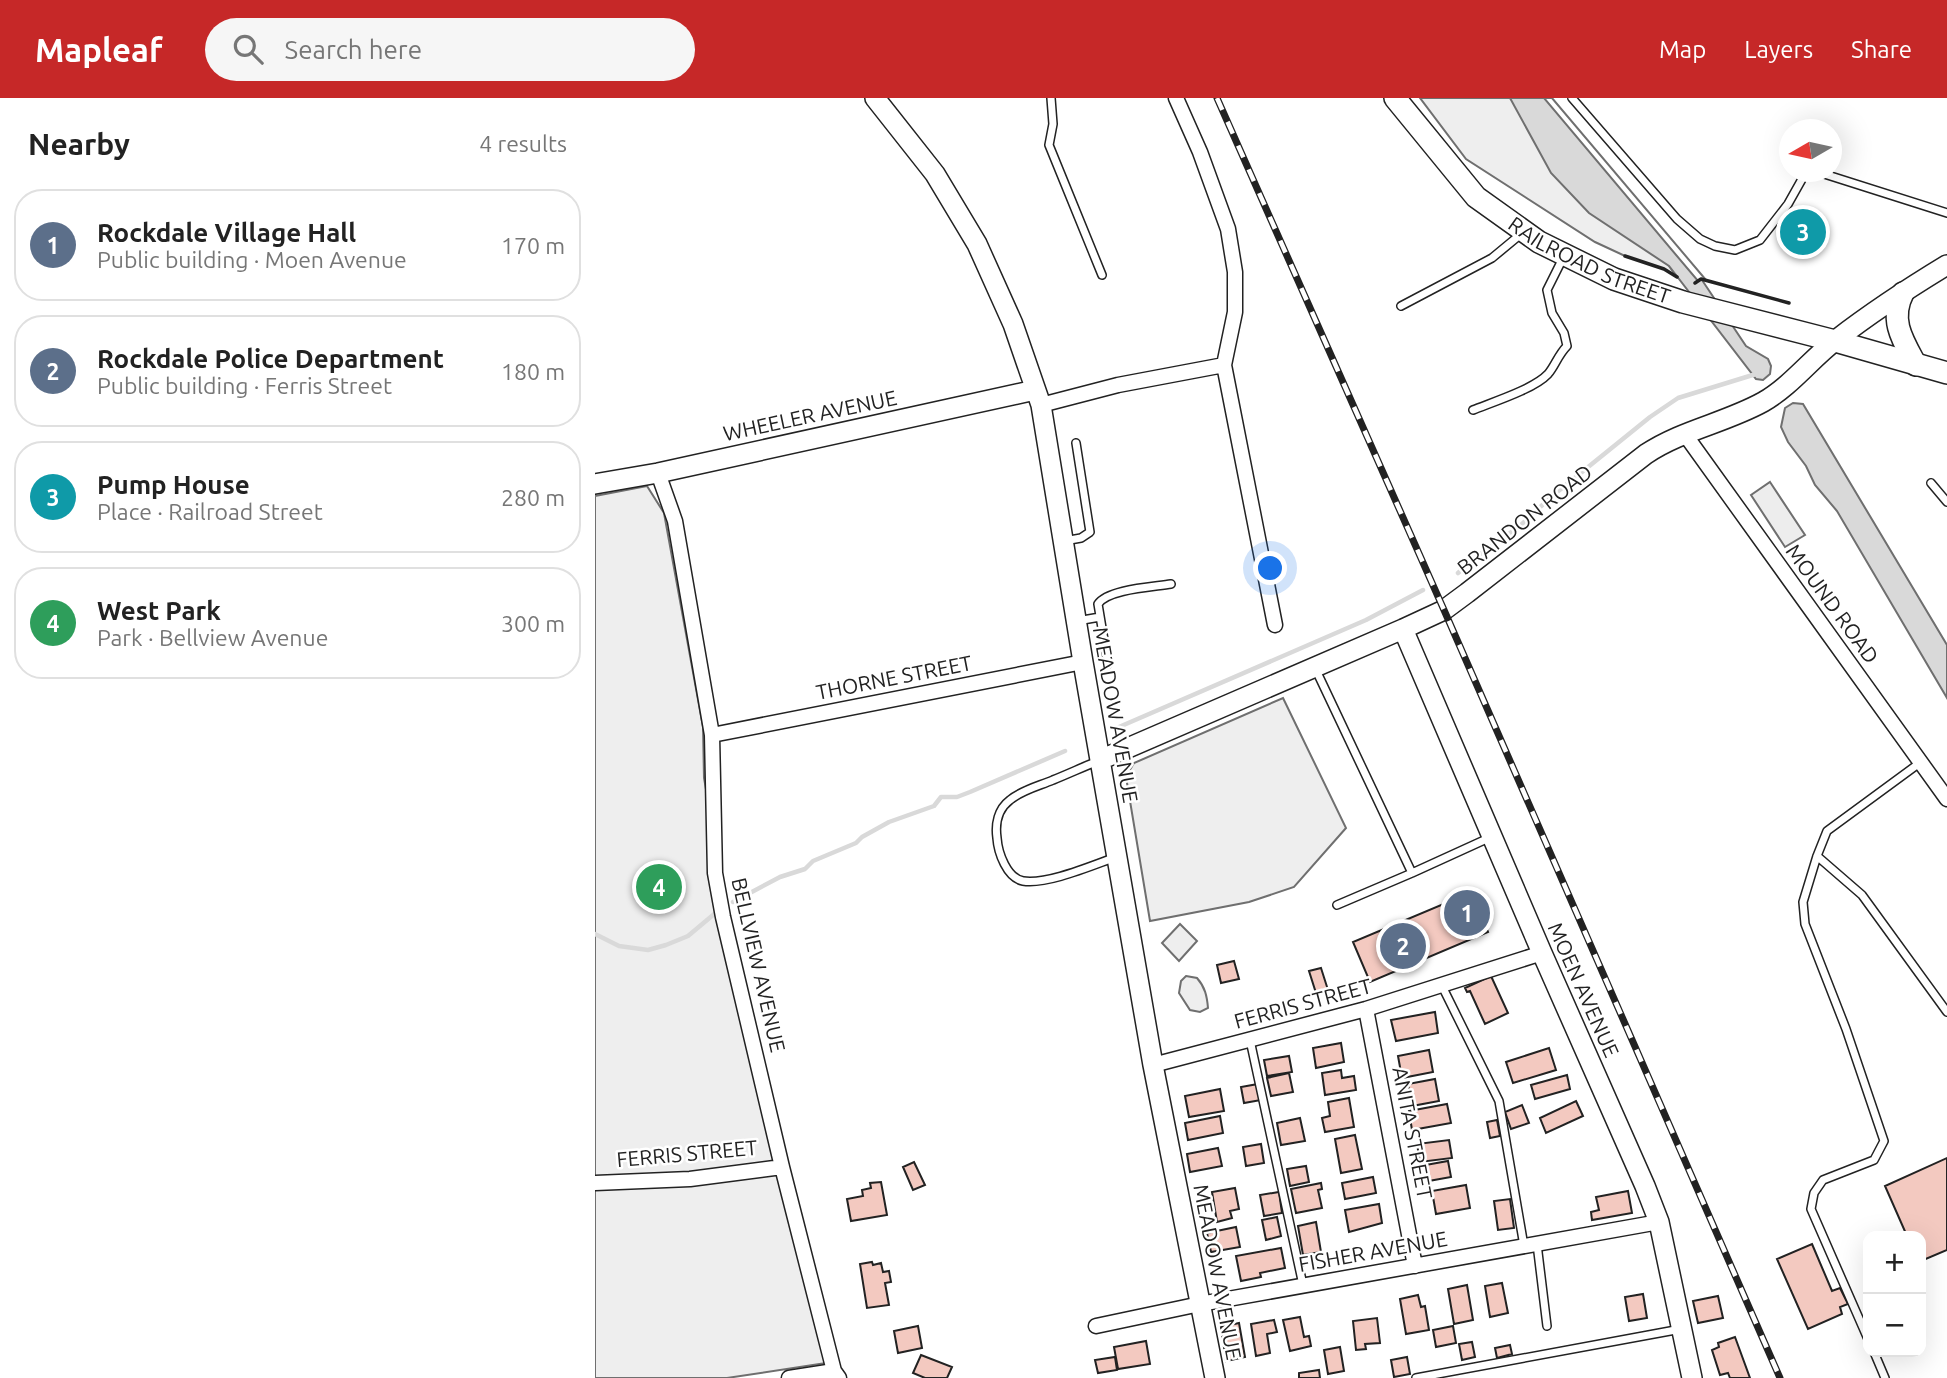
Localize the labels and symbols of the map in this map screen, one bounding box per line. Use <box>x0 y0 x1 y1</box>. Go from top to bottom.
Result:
north arrow <box>1779 119 1842 182</box>
pin: 3 <box>1780 206 1826 258</box>
street label: RAILROAD STREET <box>1504 211 1674 308</box>
street label: WHEELER AVENUE <box>721 385 899 445</box>
street label: BRANDON ROAD <box>1452 459 1596 579</box>
street label: MOUND ROAD <box>1782 539 1884 668</box>
your location <box>1253 551 1287 585</box>
street label: MEADOW AVENUE <box>1089 625 1143 805</box>
street label: THORNE STREET <box>814 650 974 704</box>
pin: 4 <box>636 861 682 913</box>
street label: BELLVIEW AVENUE <box>727 875 791 1054</box>
pin: 1 <box>1444 887 1490 939</box>
street label: MOEN AVENUE <box>1543 919 1624 1061</box>
pin: 2 <box>1380 920 1426 972</box>
street label: FERRIS STREET <box>1231 973 1374 1033</box>
street label: ANITA STREET <box>1388 1065 1438 1201</box>
street label: FERRIS STREET <box>616 1135 759 1171</box>
street label: MEADOW AVENUE <box>1189 1182 1247 1362</box>
street label: FISHER AVENUE <box>1297 1226 1449 1276</box>

